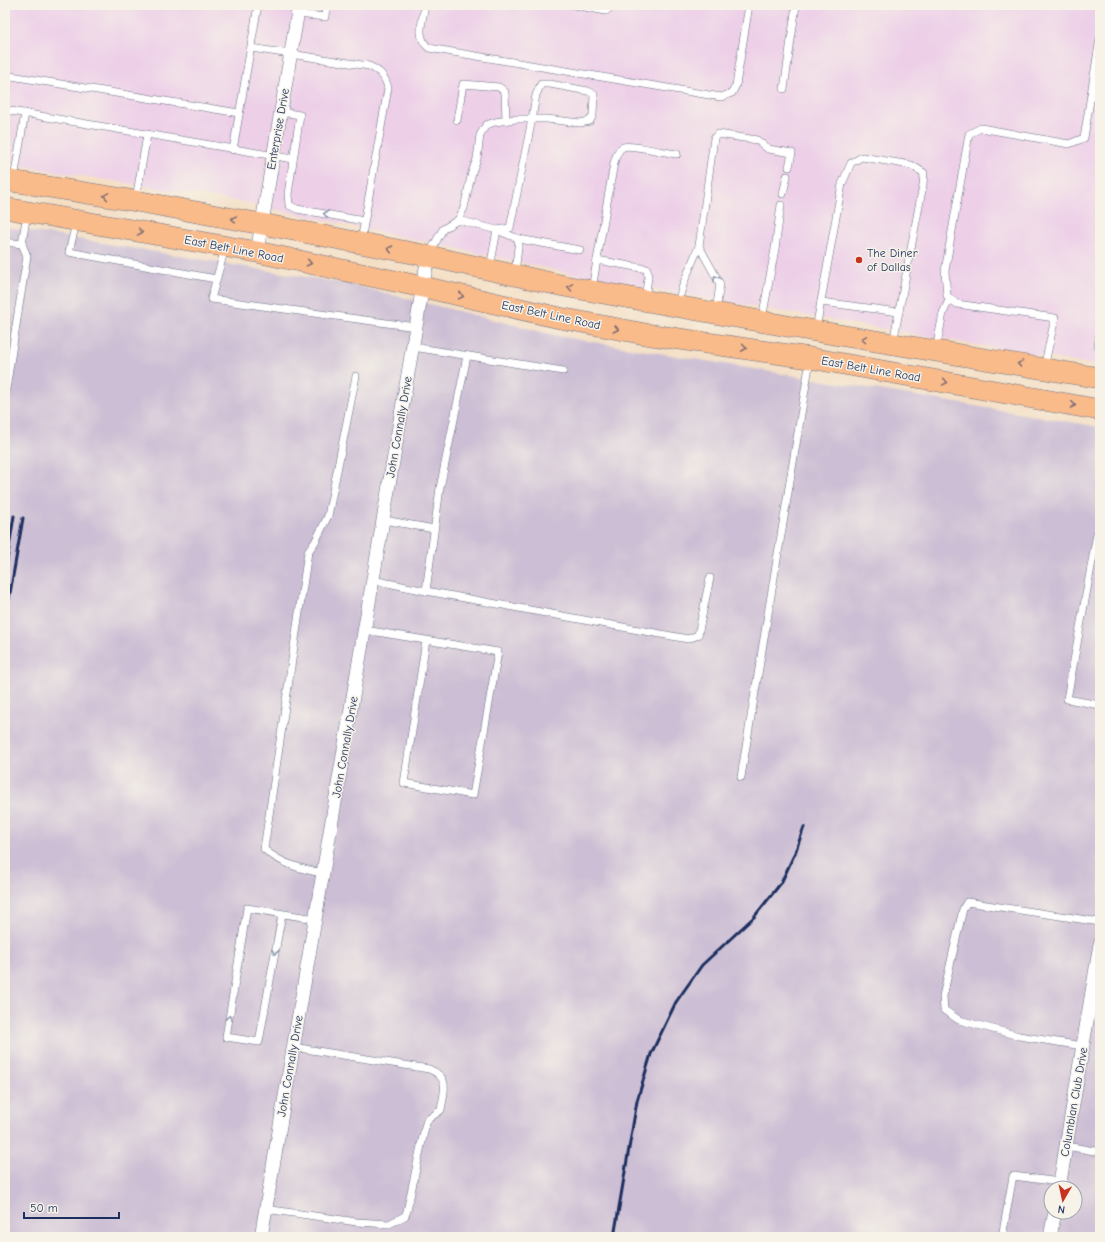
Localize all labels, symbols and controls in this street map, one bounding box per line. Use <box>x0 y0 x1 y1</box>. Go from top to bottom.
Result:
street label: Enterprise Drive <box>264 87 292 171</box>
one-way arrow <box>103 192 110 201</box>
one-way arrow <box>323 211 329 219</box>
one-way arrow <box>231 215 238 223</box>
one-way arrow <box>137 227 143 236</box>
street label: East Belt Line Road <box>183 233 285 265</box>
one-way arrow <box>386 245 393 253</box>
place label: The Diner of Dallas <box>867 246 918 274</box>
marker: The Diner of Dallas <box>854 255 864 265</box>
one-way arrow <box>306 259 312 267</box>
one-way arrow <box>714 274 721 282</box>
one-way arrow <box>567 283 573 291</box>
one-way arrow <box>458 291 464 299</box>
street label: East Belt Line Road <box>500 298 602 332</box>
one-way arrow <box>612 324 619 332</box>
one-way arrow <box>861 335 867 344</box>
one-way arrow <box>741 343 747 352</box>
street label: East Belt Line Road <box>820 353 922 385</box>
one-way arrow <box>1017 360 1023 369</box>
street label: John Connally Drive <box>383 375 415 479</box>
one-way arrow <box>942 377 948 386</box>
one-way arrow <box>1070 400 1076 409</box>
street label: John Connally Drive <box>329 695 361 799</box>
one-way arrow <box>271 949 280 955</box>
street label: John Connally Drive <box>274 1014 306 1118</box>
one-way arrow <box>224 1015 233 1021</box>
street label: Columbian Club Drive <box>1057 1046 1091 1158</box>
north arrow <box>1043 1180 1083 1220</box>
scale bar <box>24 1194 119 1220</box>
text: 50 m <box>30 1201 58 1215</box>
text: N <box>1057 1202 1066 1216</box>

